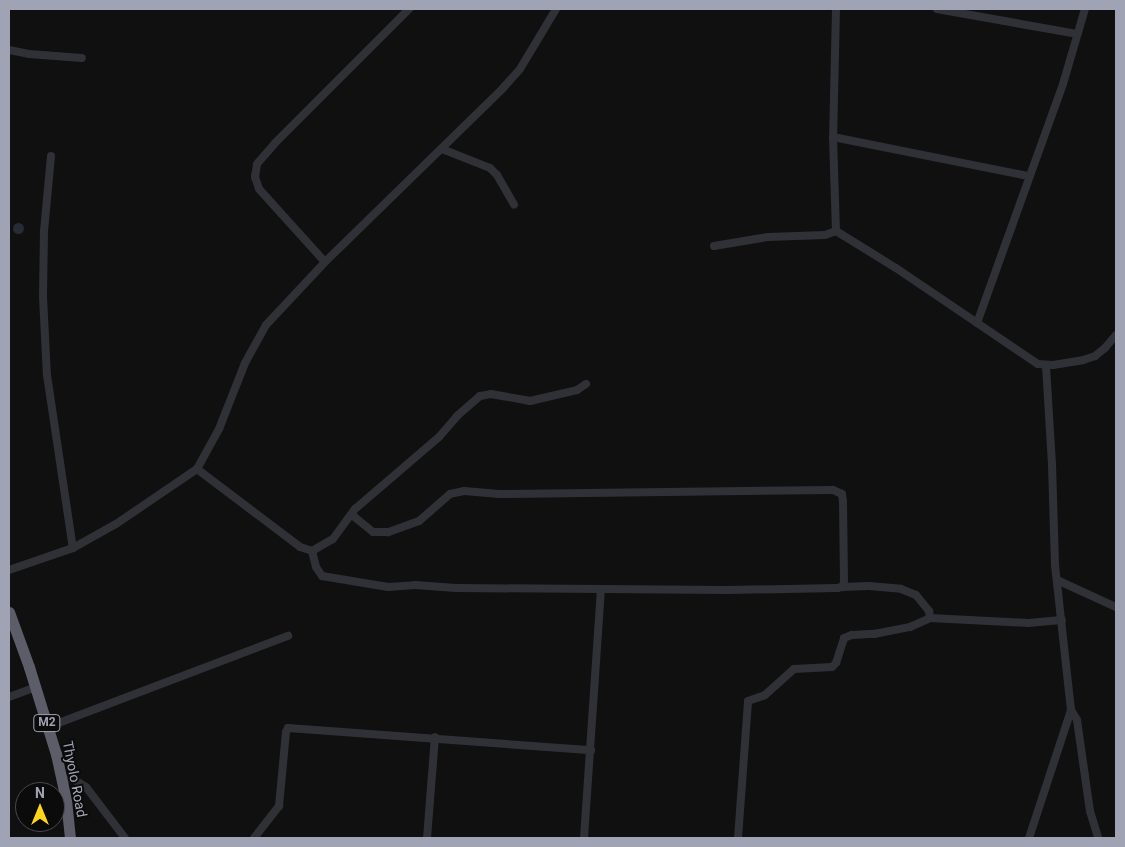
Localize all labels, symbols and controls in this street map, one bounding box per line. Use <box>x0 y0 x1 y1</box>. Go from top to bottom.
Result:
road number: M2 <box>33 714 61 732</box>
street label: Thyolo Road <box>59 739 91 819</box>
north arrow <box>15 782 65 832</box>
text: N <box>35 785 45 801</box>

